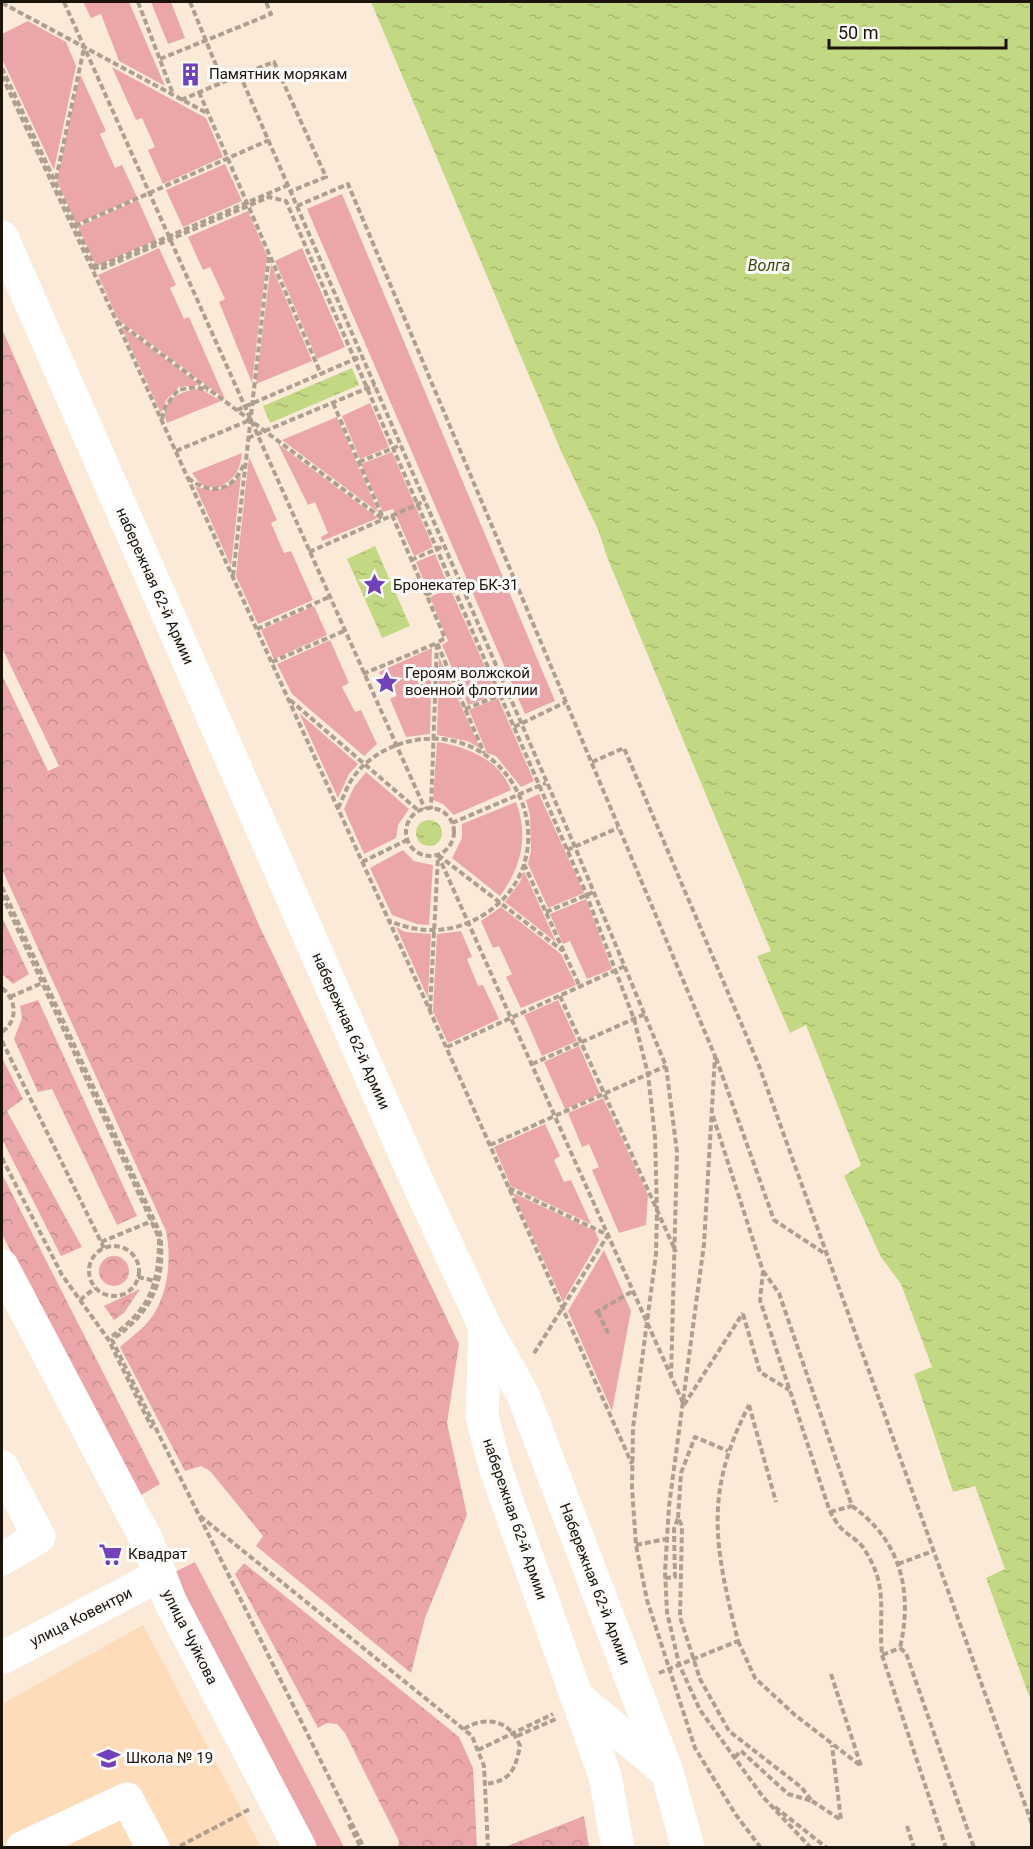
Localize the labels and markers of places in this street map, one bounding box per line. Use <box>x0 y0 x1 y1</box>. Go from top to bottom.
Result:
building icon: Памятник морякам <box>178 61 204 87</box>
place label: Памятник морякам <box>209 65 347 83</box>
place icon: Бронекатер БК-31 <box>362 572 388 598</box>
place label: Бронекатер БК-31 <box>393 576 519 594</box>
place label: Героям волжской военной флотилии <box>405 664 538 699</box>
place icon: Героям волжской военной флотилии <box>374 669 400 695</box>
supermarket icon: Квадрат <box>97 1541 123 1567</box>
place label: Квадрат <box>128 1545 187 1563</box>
school or university icon: Школа № 19 <box>95 1745 121 1771</box>
place label: Школа № 19 <box>126 1749 213 1767</box>

